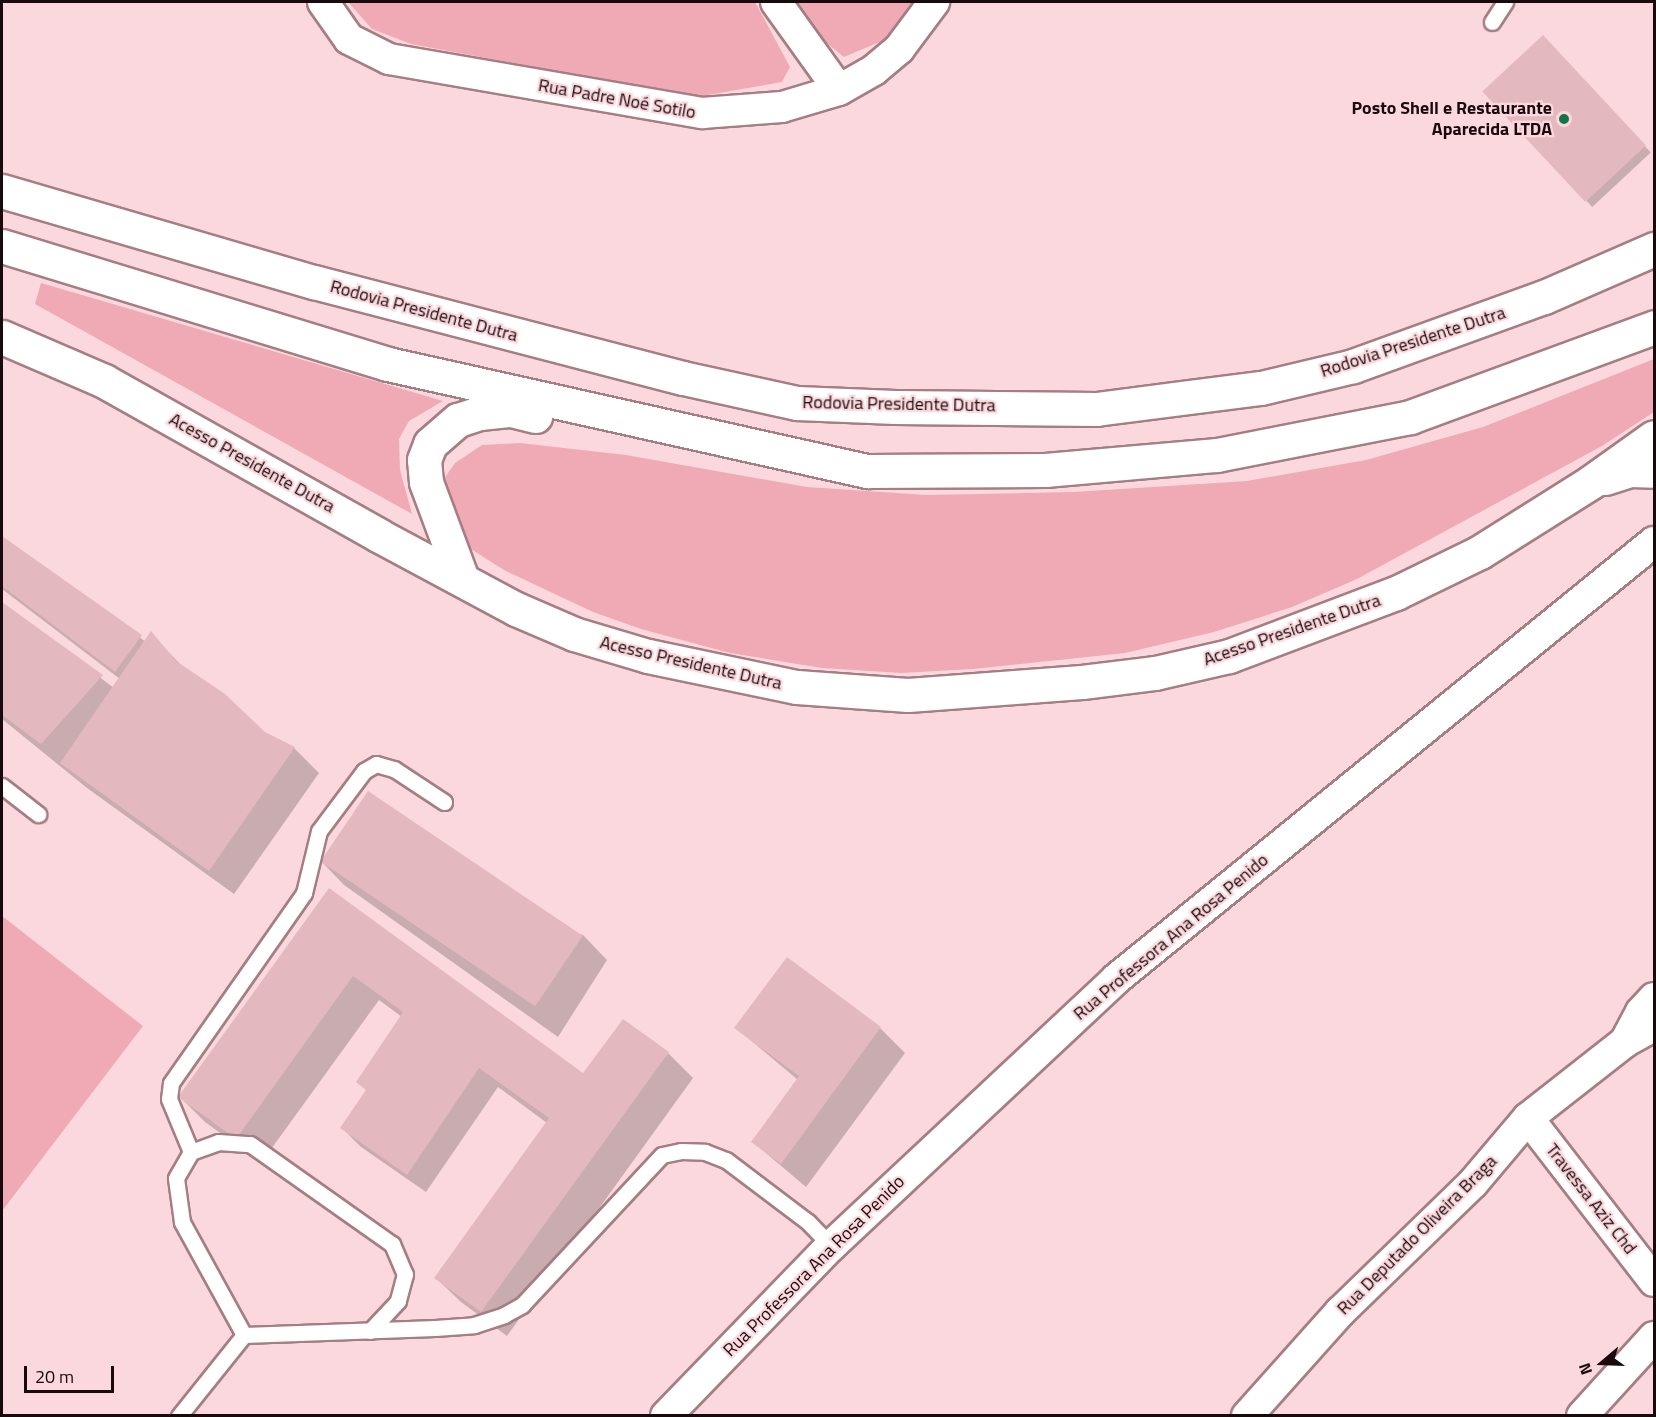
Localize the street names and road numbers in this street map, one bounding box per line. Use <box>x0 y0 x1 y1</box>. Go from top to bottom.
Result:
street label: Rua Padre Noé Sotilo <box>537 75 697 123</box>
street label: Rodovia Presidente Dutra <box>328 276 520 346</box>
street label: Rodovia Presidente Dutra <box>1318 302 1508 382</box>
street label: Rodovia Presidente Dutra <box>802 392 996 416</box>
street label: Acesso Presidente Dutra <box>165 408 339 518</box>
street label: Acesso Presidente Dutra <box>1201 589 1383 671</box>
street label: Acesso Presidente Dutra <box>598 632 784 694</box>
street label: Rua Professora Ana Rosa Penido <box>1069 849 1273 1025</box>
street label: Travessa Aziz Chd <box>1541 1139 1641 1259</box>
street label: Rua Deputado Oliveira Braga <box>1333 1151 1501 1319</box>
street label: Rua Professora Ana Rosa Penido <box>719 1171 909 1361</box>

